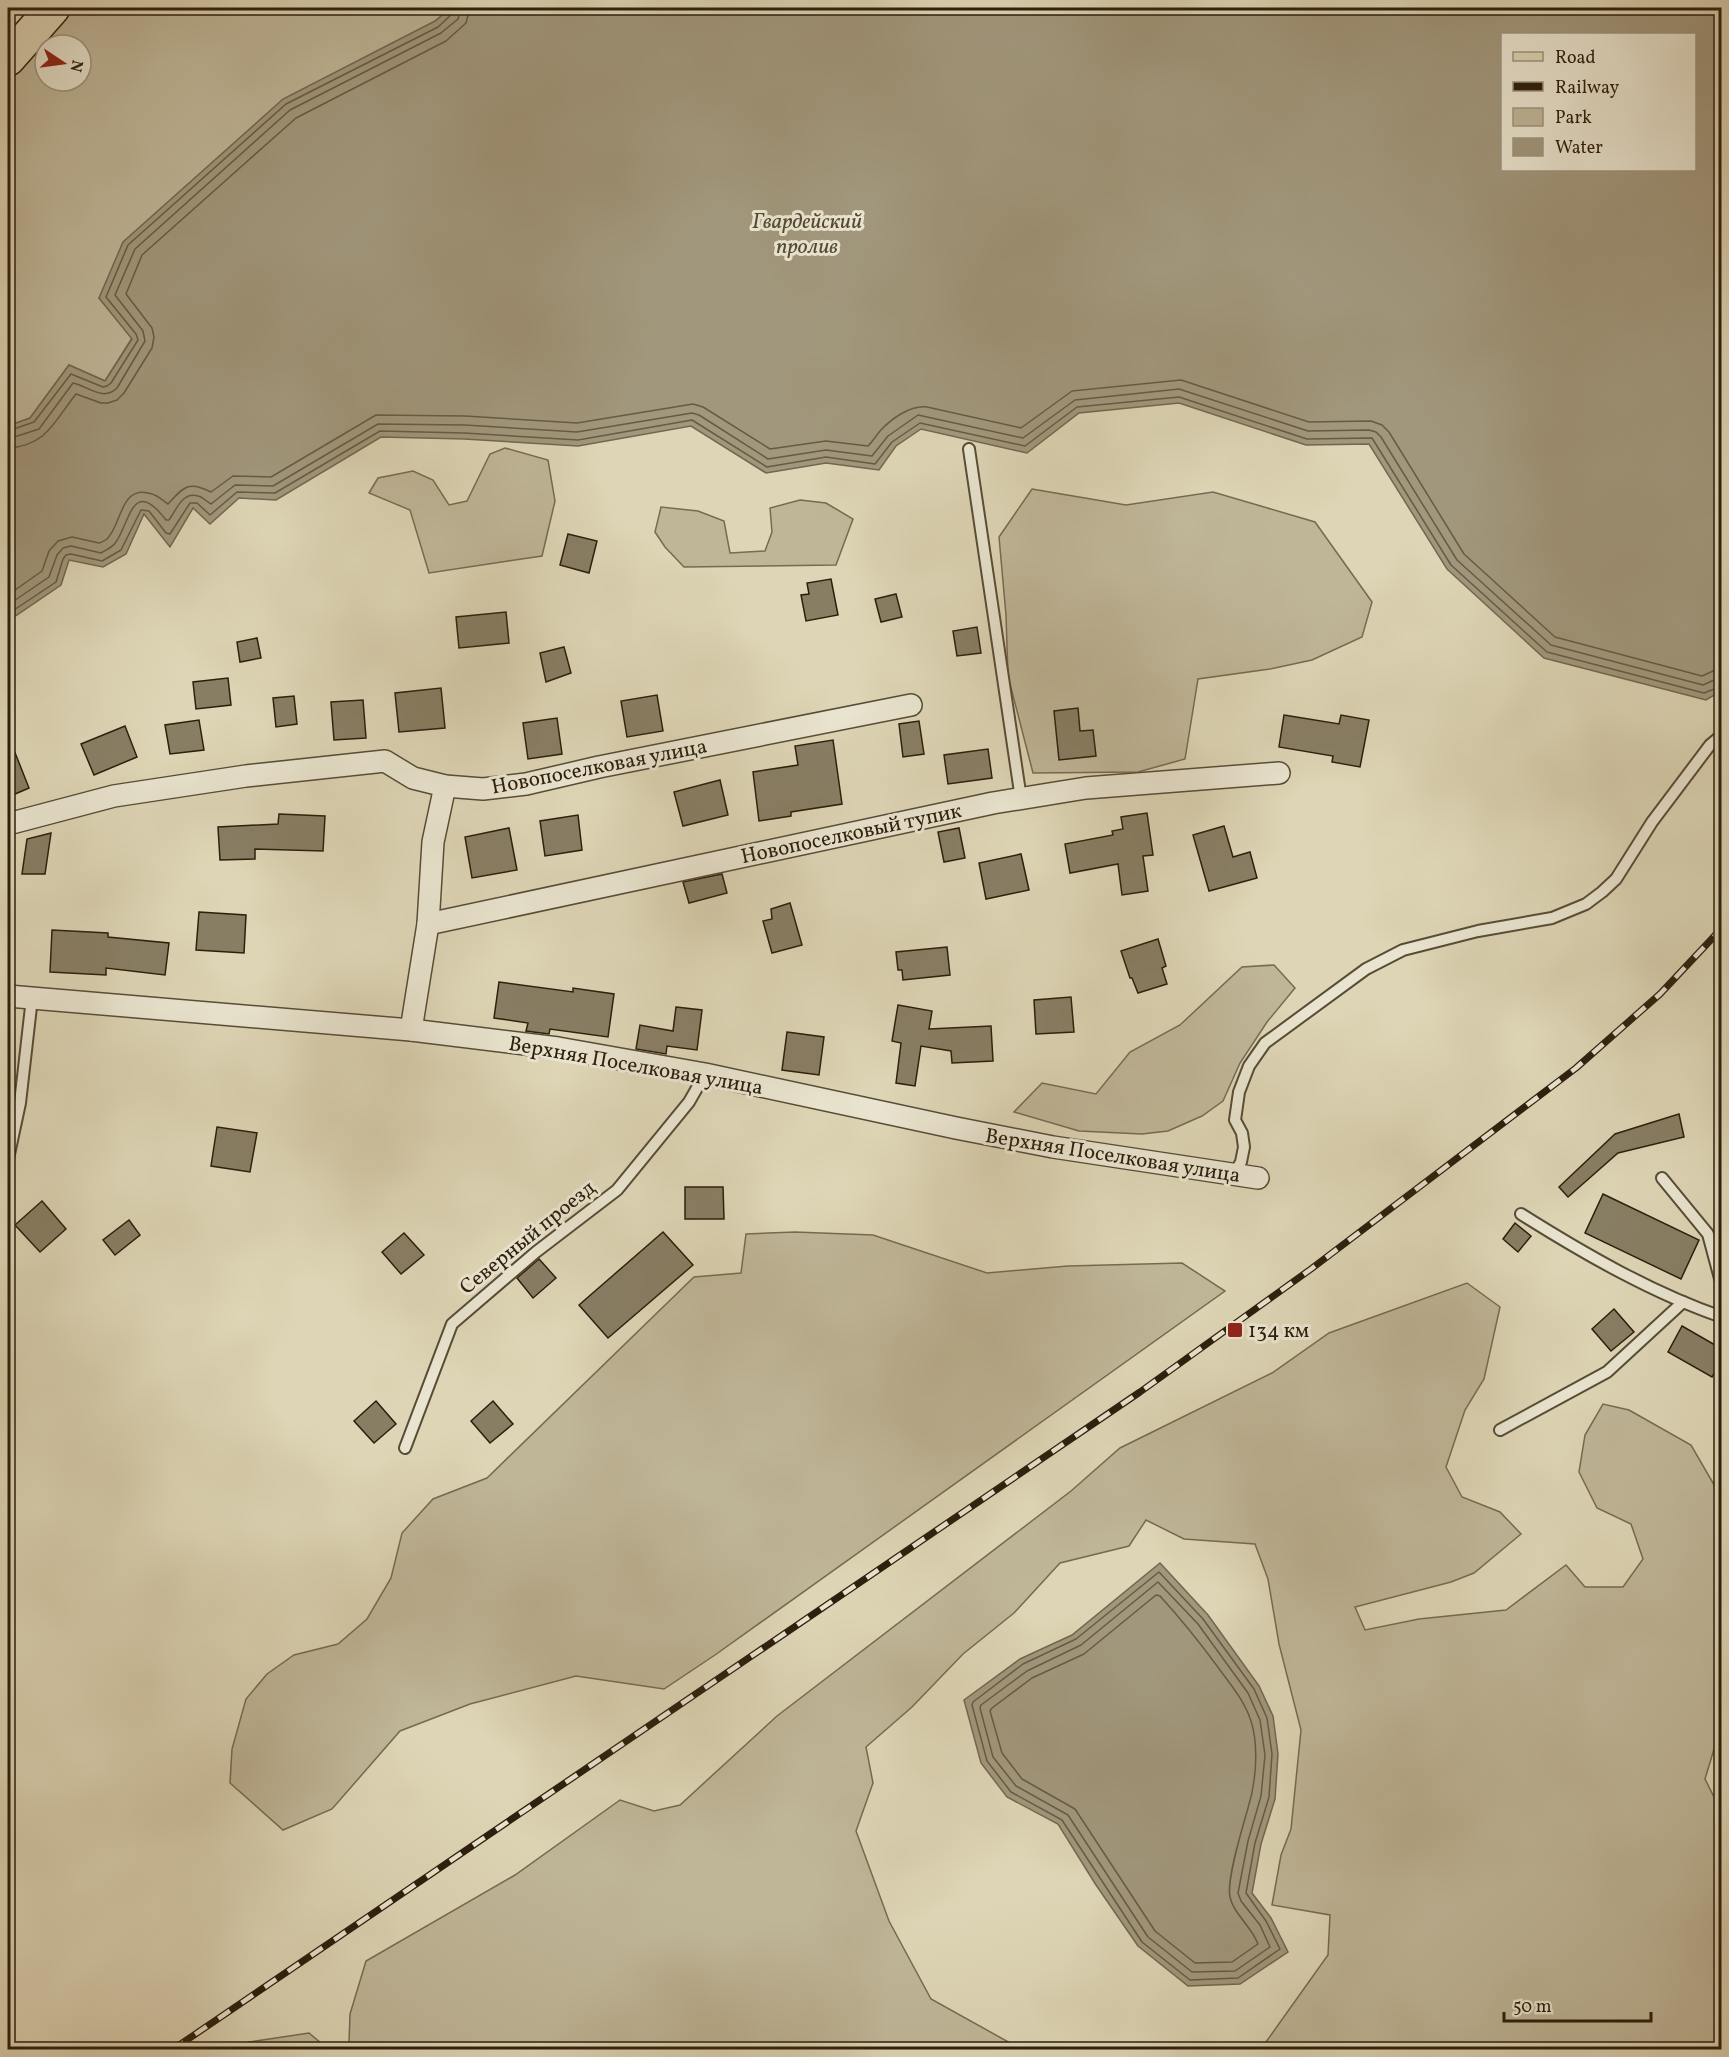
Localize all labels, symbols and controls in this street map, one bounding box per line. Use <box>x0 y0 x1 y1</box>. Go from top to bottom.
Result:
north arrow <box>33 33 93 93</box>
legend <box>1501 33 1696 171</box>
text: Road <box>1555 46 1596 71</box>
text: N <box>64 58 88 74</box>
text: Railway <box>1555 76 1619 101</box>
text: Park <box>1555 106 1592 131</box>
text: Water <box>1555 136 1603 161</box>
water label: Гвардейский пролив <box>752 207 862 263</box>
street label: Новопоселковая улица <box>489 732 710 803</box>
street label: Новопоселковый тупик <box>738 797 964 872</box>
street label: Верхняя Поселковая улица <box>506 1030 765 1103</box>
street label: Верхняя Поселковая улица <box>983 1122 1243 1191</box>
street label: Северный проезд <box>454 1174 602 1302</box>
place label: 134 км <box>1248 1317 1309 1346</box>
marker: 134 км <box>1226 1321 1244 1339</box>
scale bar <box>1504 1985 1651 2023</box>
text: 50 m <box>1513 1995 1552 2020</box>

